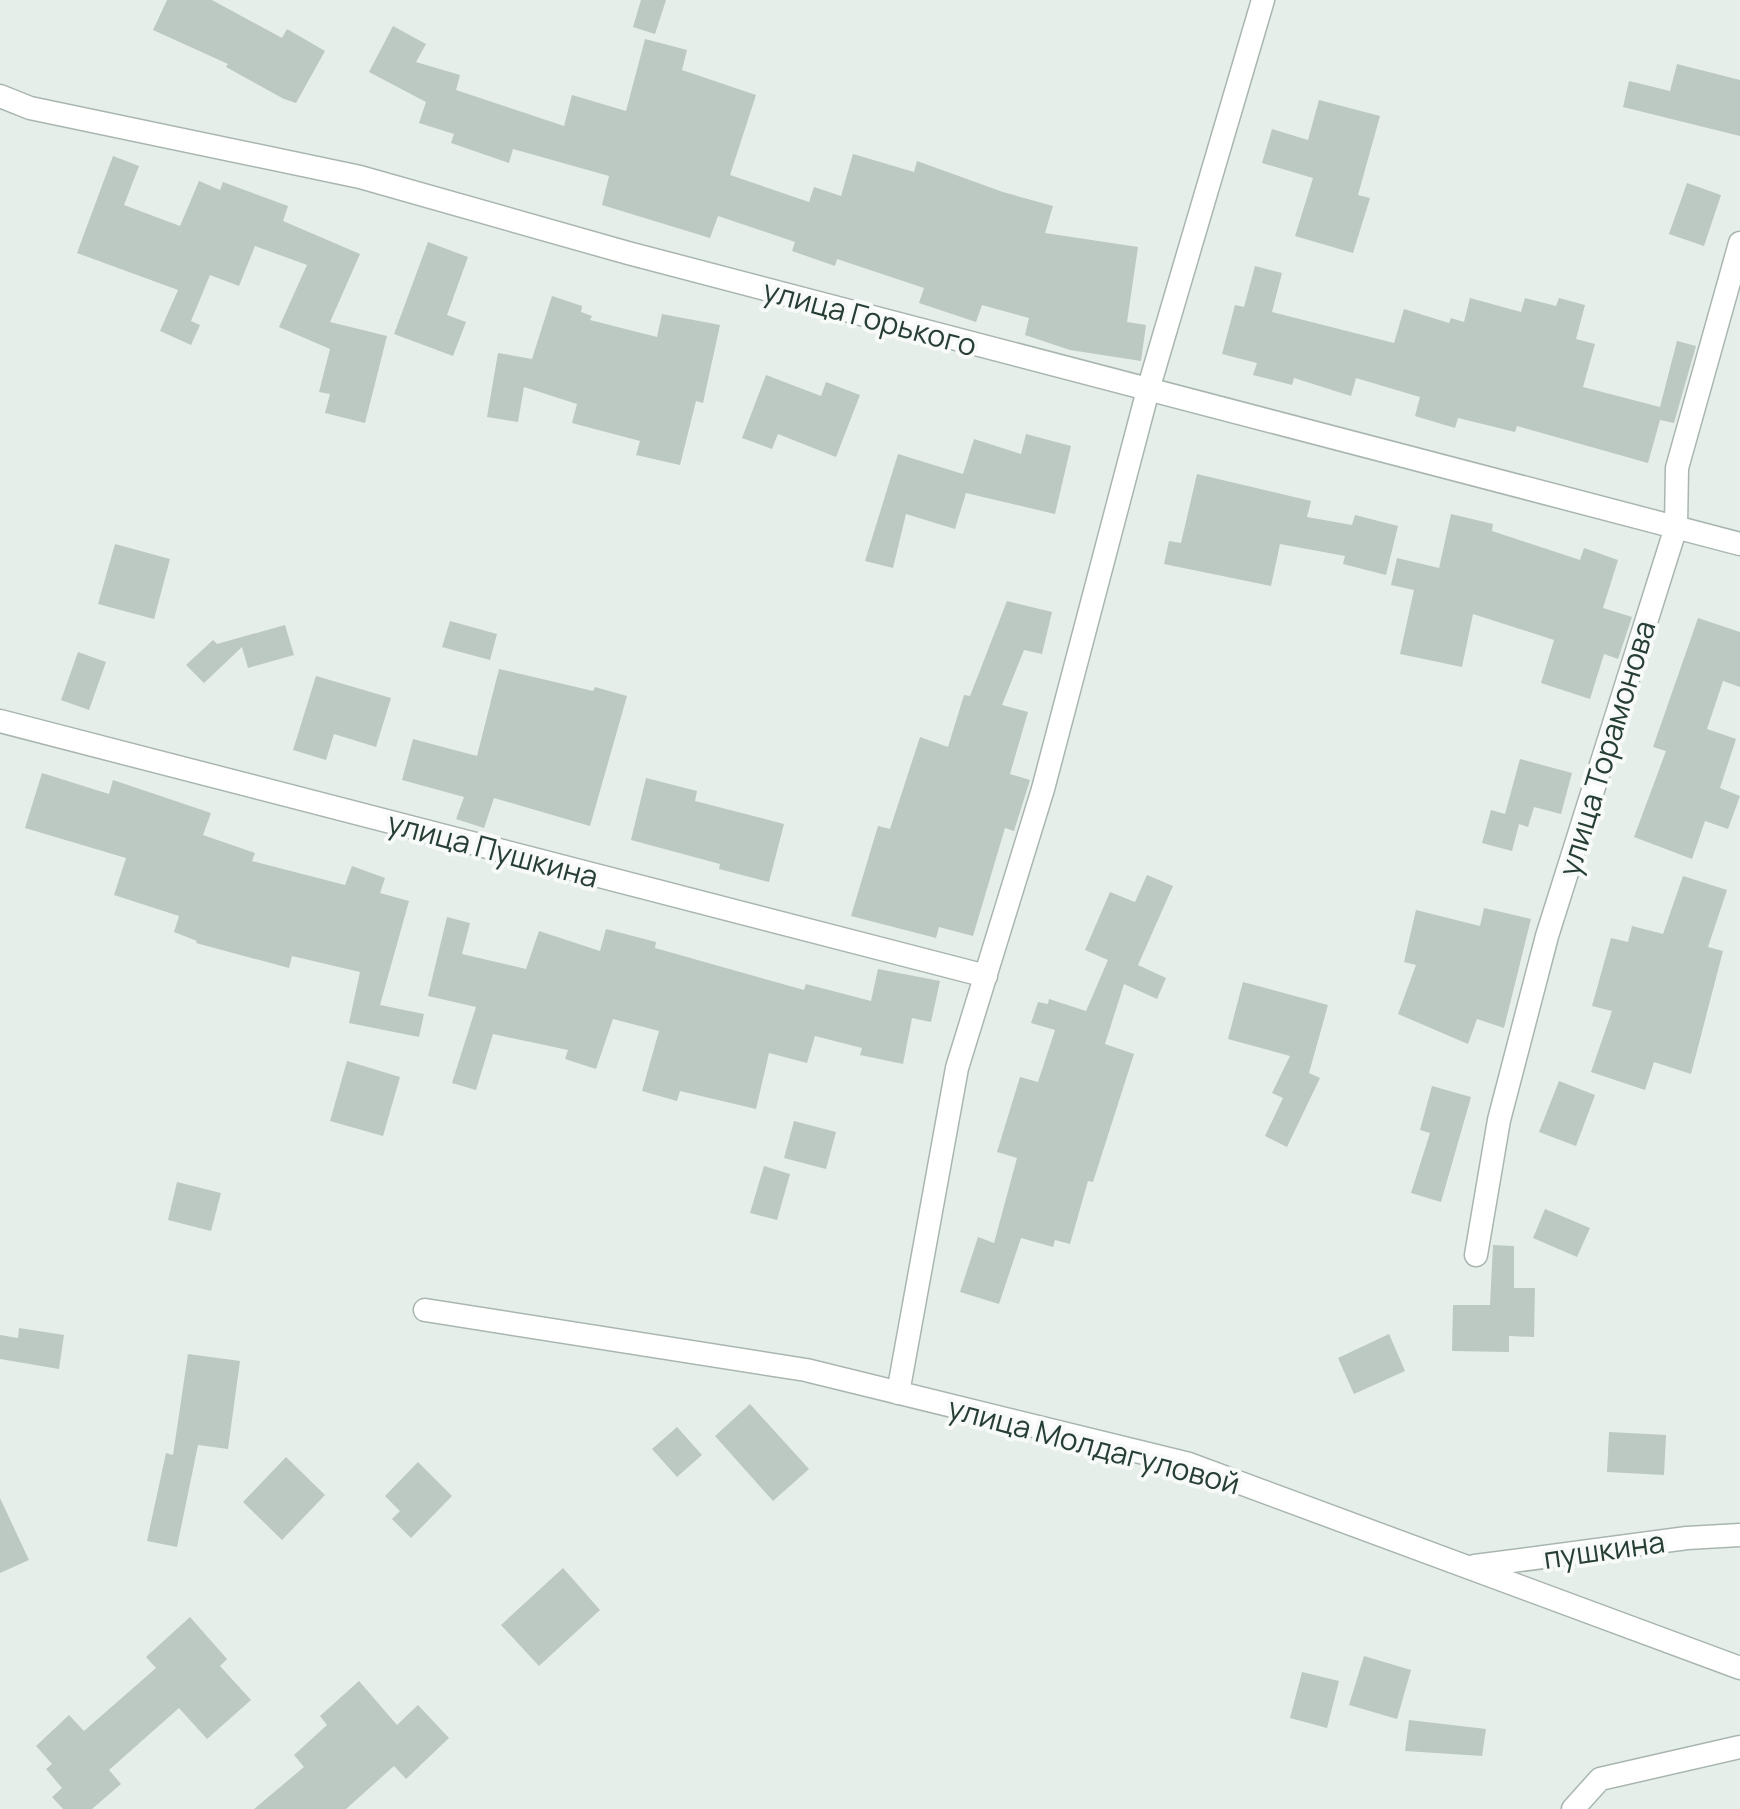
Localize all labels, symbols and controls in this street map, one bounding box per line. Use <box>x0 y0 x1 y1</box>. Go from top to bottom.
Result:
street label: улица Горького <box>759 269 981 365</box>
street label: улица Торамонова <box>1548 615 1664 881</box>
street label: улица Пушкина <box>383 801 603 897</box>
street label: улица Молдагуловой <box>944 1386 1244 1504</box>
street label: пушкина <box>1541 1520 1667 1578</box>

